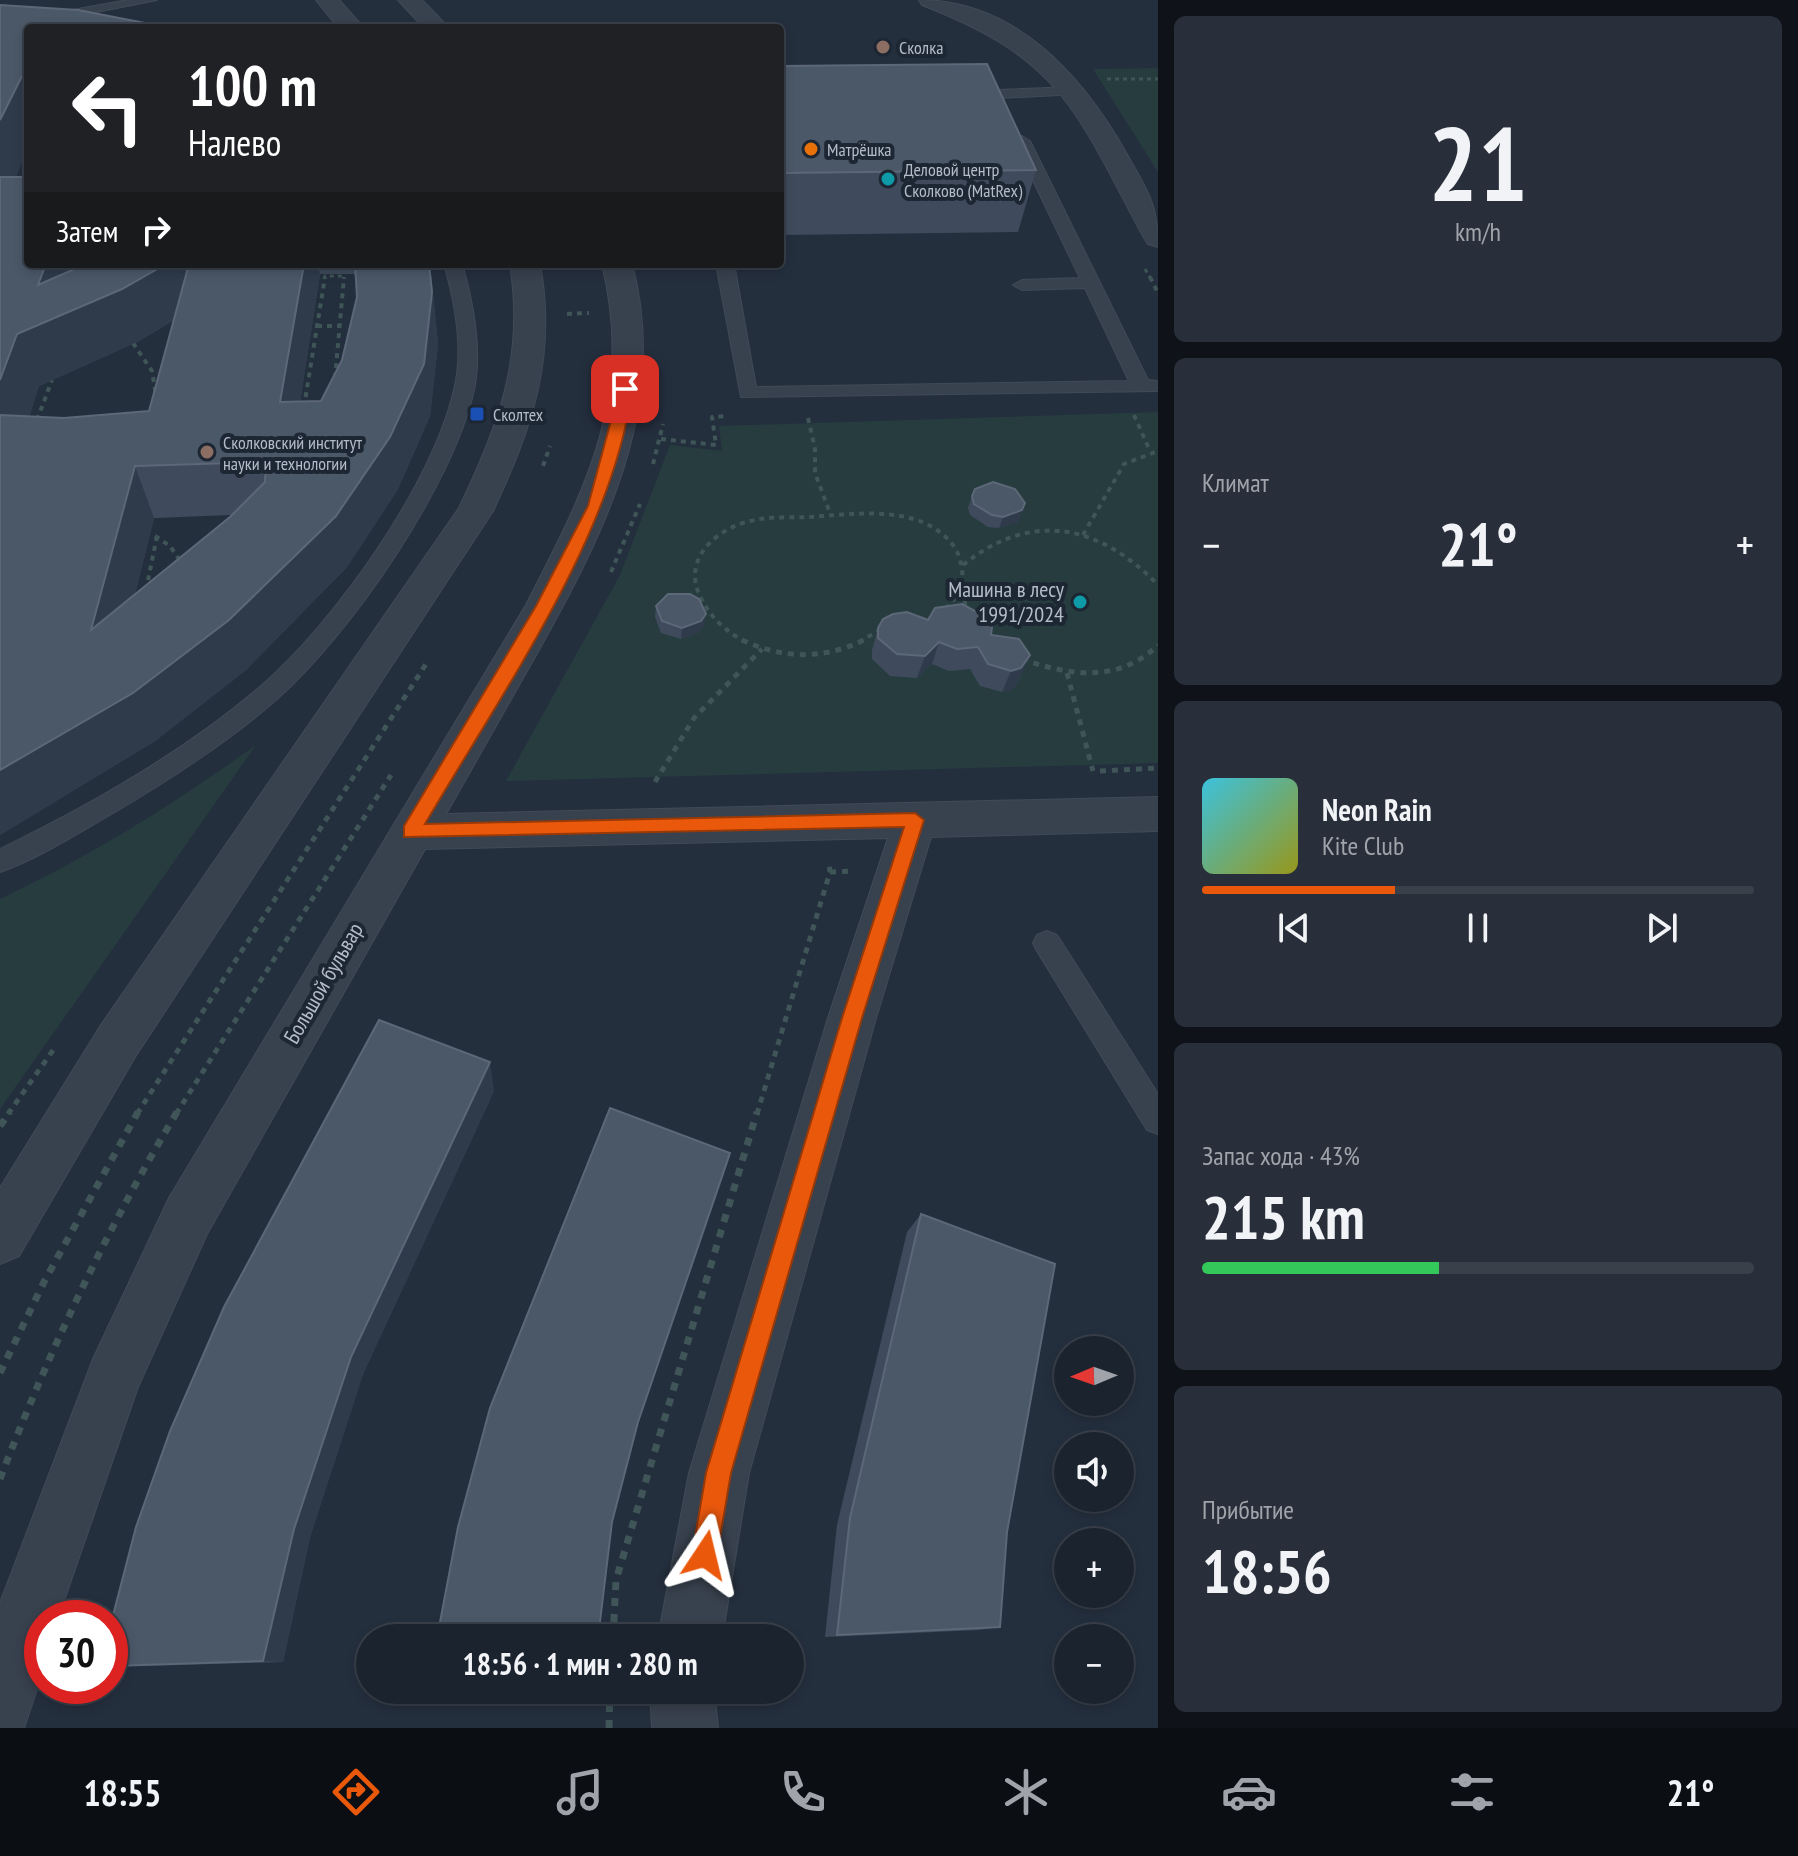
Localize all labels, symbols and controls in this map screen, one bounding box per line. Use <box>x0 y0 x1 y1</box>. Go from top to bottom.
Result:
place label: Сколка <box>899 36 943 59</box>
marker: Сколка <box>874 38 892 56</box>
text: 100 m <box>188 49 317 121</box>
icon: left <box>56 56 160 160</box>
text: 21 <box>1428 95 1528 230</box>
text: Налево <box>188 119 281 166</box>
place label: Матрёшка <box>827 138 892 161</box>
marker: Матрёшка <box>802 140 820 158</box>
place label: Деловой центр Сколково (MatRex) <box>904 158 1023 202</box>
marker: Деловой центр Сколково (MatRex) <box>879 170 897 188</box>
icon: right <box>134 208 178 252</box>
text: Затем <box>56 211 118 250</box>
text: km/h <box>1455 215 1501 248</box>
pin <box>591 355 659 423</box>
icon: arrive <box>603 367 647 411</box>
place label: Сколтех <box>493 403 544 426</box>
marker: Сколтех <box>468 405 486 423</box>
place label: Сколковский институт науки и технологии <box>223 431 362 475</box>
marker: Сколковский институт науки и технологии <box>198 443 216 461</box>
text: Климат <box>1202 466 1269 499</box>
text: 21° <box>1438 505 1518 583</box>
text: − <box>1202 516 1220 573</box>
text: + <box>1736 516 1754 573</box>
place label: Машина в лесу 1991/2024 <box>948 575 1065 628</box>
marker: Машина в лесу 1991/2024 <box>1071 593 1089 611</box>
text: Neon Rain <box>1322 790 1432 829</box>
text: Kite Club <box>1322 829 1404 862</box>
icon: previous <box>1272 906 1316 950</box>
icon: pause <box>1456 906 1500 950</box>
icon: next <box>1640 906 1684 950</box>
street label: Большой бульвар <box>277 917 369 1049</box>
text: Запас хода · 43% <box>1202 1139 1360 1172</box>
text: 215 km <box>1202 1178 1365 1256</box>
north arrow <box>1054 1336 1134 1416</box>
map controls <box>1054 1336 1134 1704</box>
button: sound <box>1054 1432 1134 1512</box>
text: Прибытие <box>1202 1493 1294 1526</box>
position arrow <box>663 1513 747 1597</box>
button: + <box>1054 1528 1134 1608</box>
text: 18:56 <box>1202 1532 1332 1610</box>
speed limit sign: 30 <box>24 1600 128 1704</box>
button: − <box>1054 1624 1134 1704</box>
text: 18:56 · 1 мин · 280 m <box>462 1644 698 1683</box>
icon: directions <box>328 1764 384 1820</box>
icon: music <box>552 1764 608 1820</box>
icon: phone <box>775 1764 831 1820</box>
icon: climate <box>998 1764 1054 1820</box>
icon: car <box>1221 1764 1277 1820</box>
icon: filters <box>1444 1764 1500 1820</box>
text: 18:55 <box>84 1769 161 1816</box>
text: 21° <box>1667 1769 1714 1816</box>

